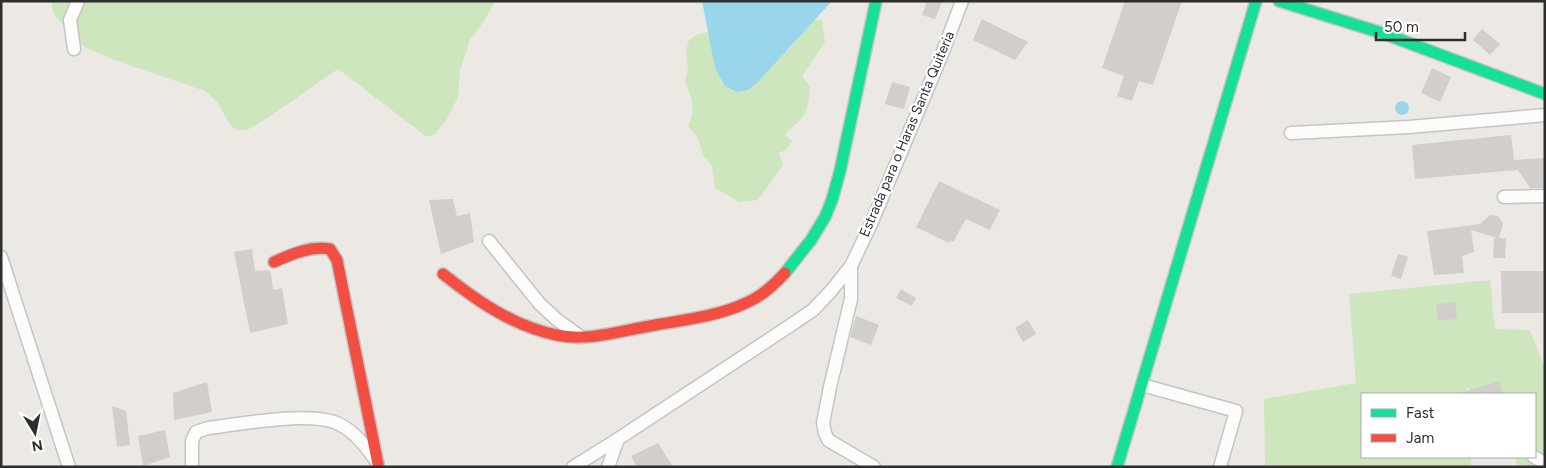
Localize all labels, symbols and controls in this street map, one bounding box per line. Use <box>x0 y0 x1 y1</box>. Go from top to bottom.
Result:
scale bar <box>1376 10 1465 42</box>
text: 50 m <box>1384 18 1419 36</box>
street label: Estrada para o Haras Santa Quiteria <box>856 28 958 240</box>
legend <box>1361 393 1536 458</box>
text: Fast <box>1406 404 1435 422</box>
north arrow <box>10 408 60 458</box>
text: Jam <box>1406 429 1434 447</box>
text: N <box>30 436 44 455</box>

